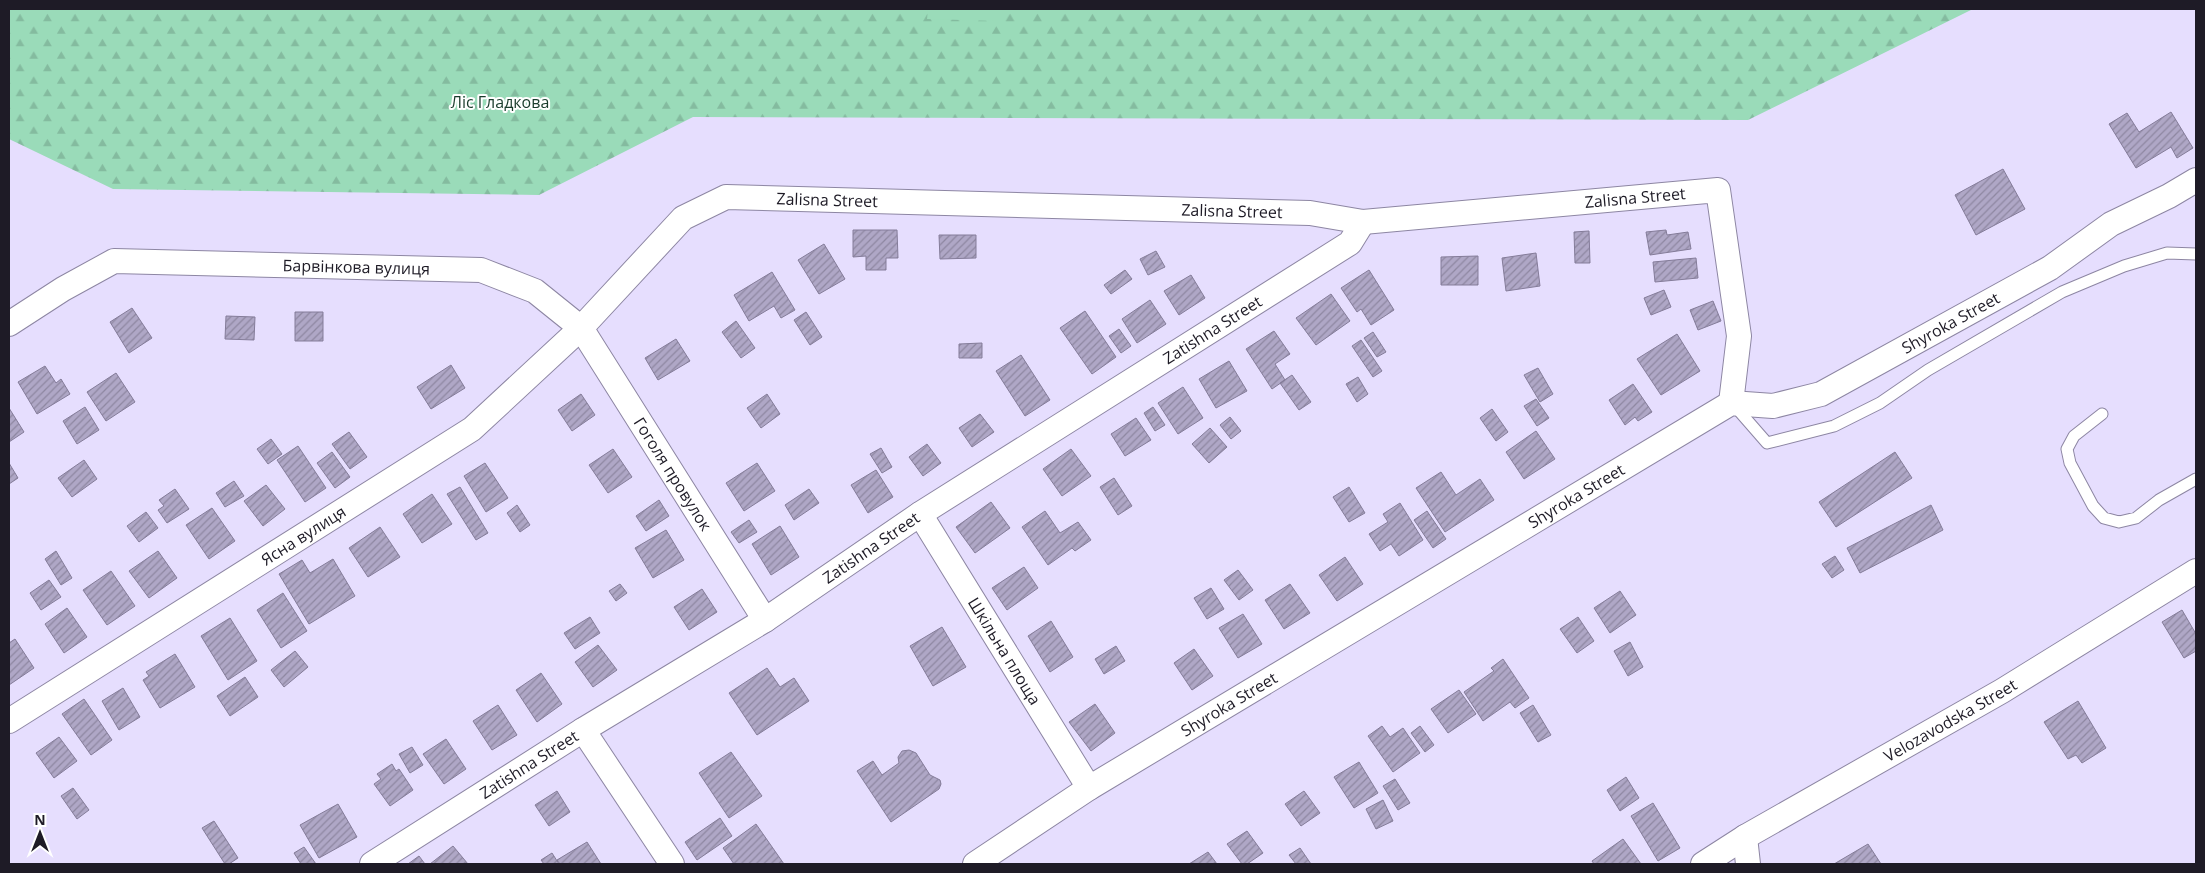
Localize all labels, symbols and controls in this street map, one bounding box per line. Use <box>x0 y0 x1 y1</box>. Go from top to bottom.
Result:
park label: Ліс Гладкова <box>451 91 549 113</box>
street label: Zalisna Street <box>1584 182 1687 213</box>
street label: Zalisna Street <box>776 187 878 212</box>
street label: Zalisna Street <box>1181 198 1283 223</box>
street label: Барвінкова вулиця <box>282 254 430 280</box>
street label: Shyroka Street <box>1897 287 2004 359</box>
street label: Zatishna Street <box>1159 290 1266 369</box>
street label: Гоголя провулок <box>629 413 717 535</box>
street label: Shyroka Street <box>1524 458 1629 533</box>
street label: Ясна вулиця <box>257 500 350 570</box>
street label: Zatishna Street <box>818 506 924 588</box>
street label: Шкільна площа <box>963 593 1046 709</box>
street label: Shyroka Street <box>1176 667 1281 742</box>
street label: Velozavodska Street <box>1880 673 2021 767</box>
street label: Zatishna Street <box>476 725 583 804</box>
north arrow <box>15 808 65 858</box>
text: N <box>34 810 46 829</box>

